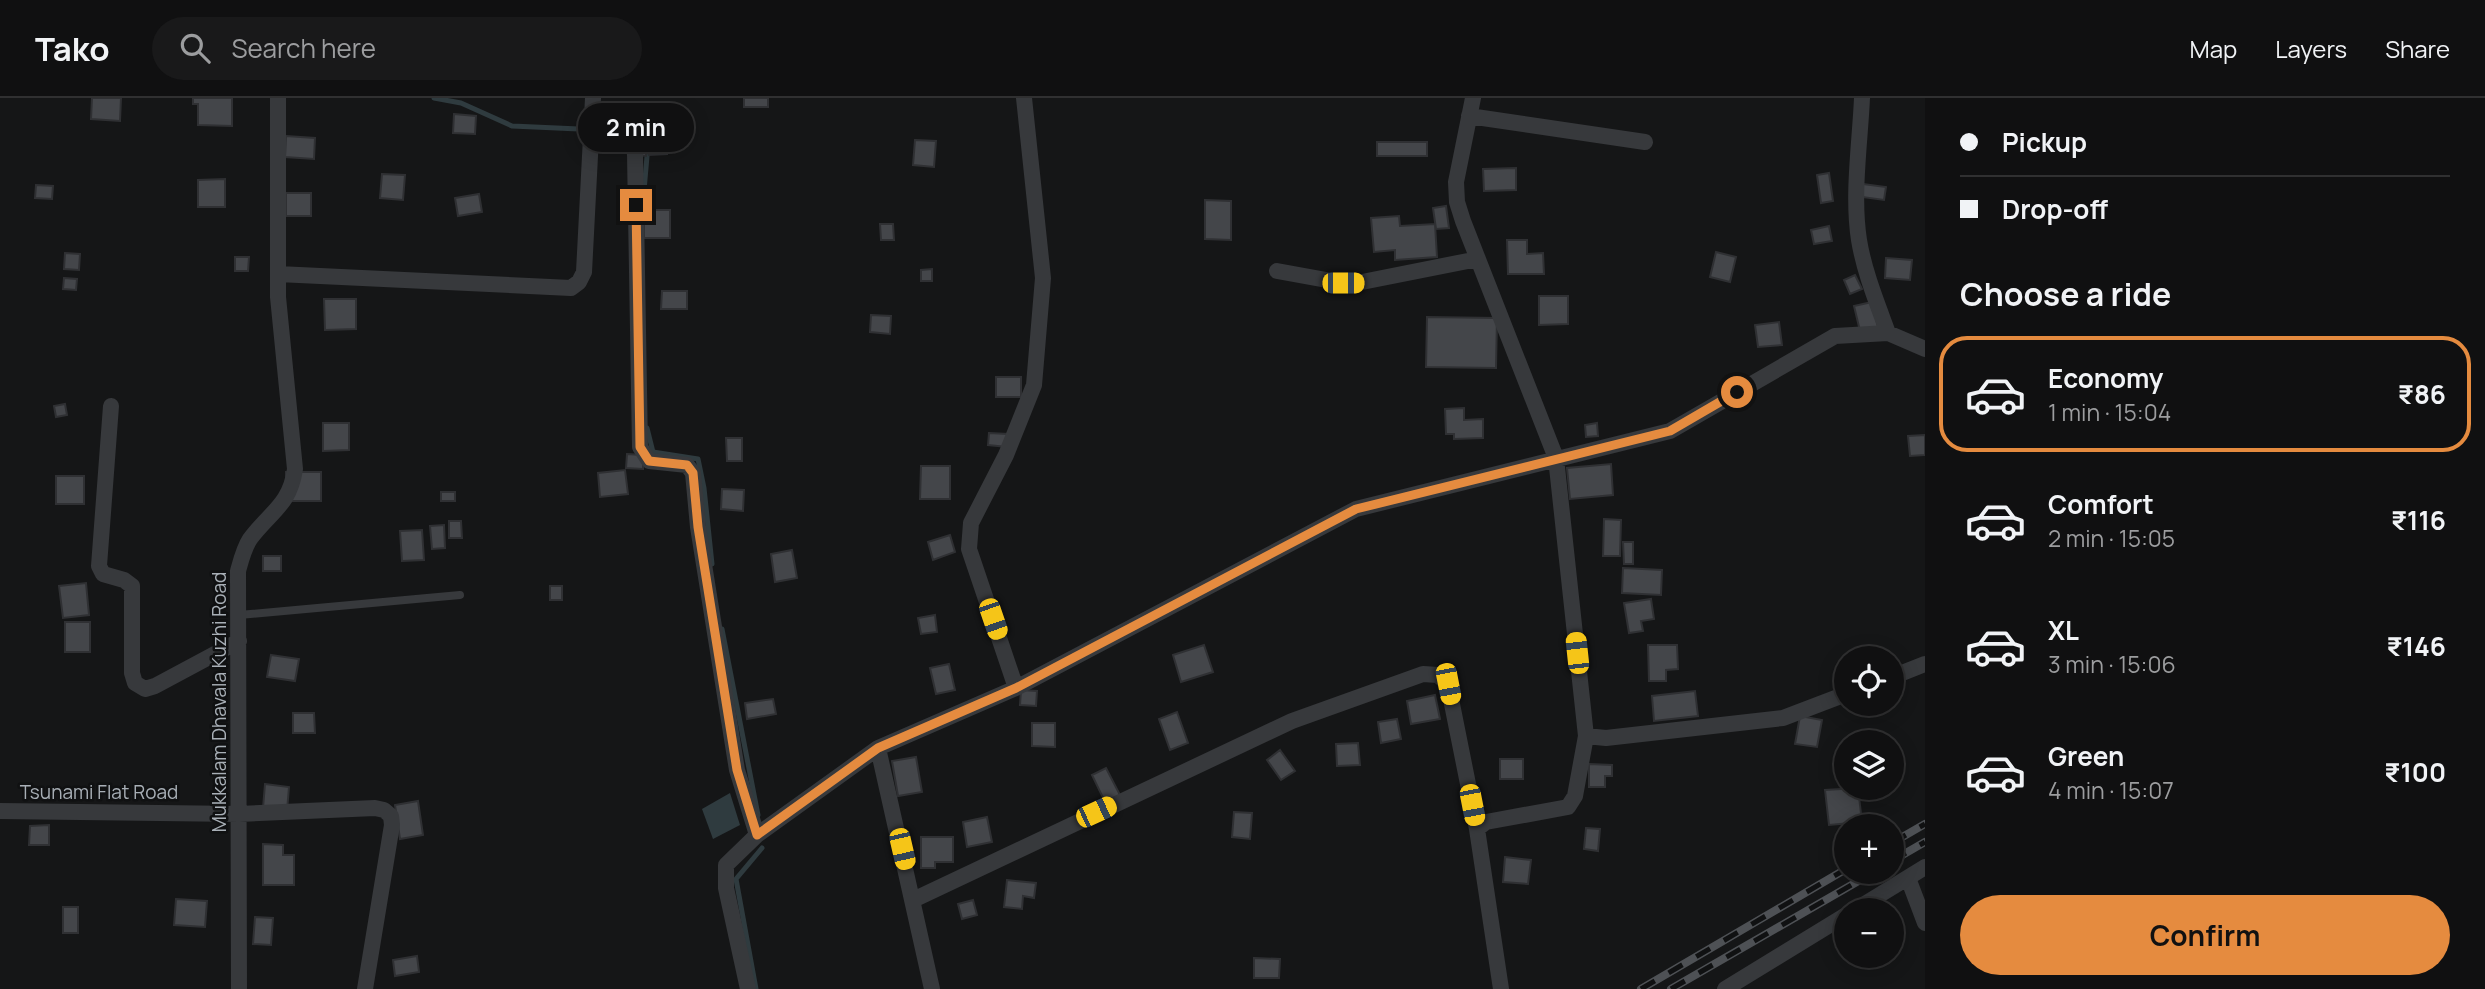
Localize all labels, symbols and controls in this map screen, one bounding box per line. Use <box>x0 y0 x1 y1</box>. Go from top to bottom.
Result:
search box <box>152 17 642 80</box>
text: Tako <box>35 26 110 71</box>
icon: search <box>176 29 214 67</box>
text: Search here <box>232 30 376 66</box>
text: Map <box>2190 32 2237 65</box>
text: Layers <box>2275 32 2347 65</box>
text: Share <box>2385 32 2450 65</box>
callout: 2 min <box>578 104 694 153</box>
text: 2 min <box>606 111 666 143</box>
text: Pickup <box>2002 124 2087 160</box>
route end <box>620 189 652 221</box>
text: Drop-off <box>2002 191 2108 227</box>
text: Choose a ride <box>1960 272 2171 316</box>
car <box>1323 273 1365 294</box>
text: Economy <box>2048 360 2163 396</box>
icon: car <box>1964 363 2027 426</box>
route start <box>1721 376 1753 408</box>
text: ₹86 <box>2398 376 2446 412</box>
text: 1 min · 15:04 <box>2048 396 2171 428</box>
text: Comfort <box>2048 486 2154 522</box>
icon: car <box>1964 489 2027 552</box>
text: ₹116 <box>2391 502 2446 538</box>
text: 2 min · 15:05 <box>2048 522 2175 554</box>
street label: Mukkalam Dhavala Kuzhi Road <box>206 572 232 832</box>
car <box>977 596 1010 642</box>
text: XL <box>2048 612 2079 648</box>
icon: car <box>1964 615 2027 678</box>
text: ₹146 <box>2387 628 2446 664</box>
car <box>1565 631 1590 675</box>
map controls <box>1834 646 1904 968</box>
button: locate <box>1834 646 1904 716</box>
text: 3 min · 15:06 <box>2048 648 2176 680</box>
car <box>1434 661 1463 707</box>
button: layers <box>1834 730 1904 800</box>
text: Green <box>2048 738 2124 774</box>
icon: car <box>1964 741 2027 804</box>
text: ₹100 <box>2384 754 2446 790</box>
text: 4 min · 15:07 <box>2048 774 2174 806</box>
street label: Tsunami Flat Road <box>20 779 178 805</box>
car <box>1458 782 1487 828</box>
car <box>1073 794 1120 830</box>
button: + <box>1834 814 1904 884</box>
car <box>888 826 917 872</box>
button: Confirm <box>1960 895 2450 975</box>
button: − <box>1834 898 1904 968</box>

